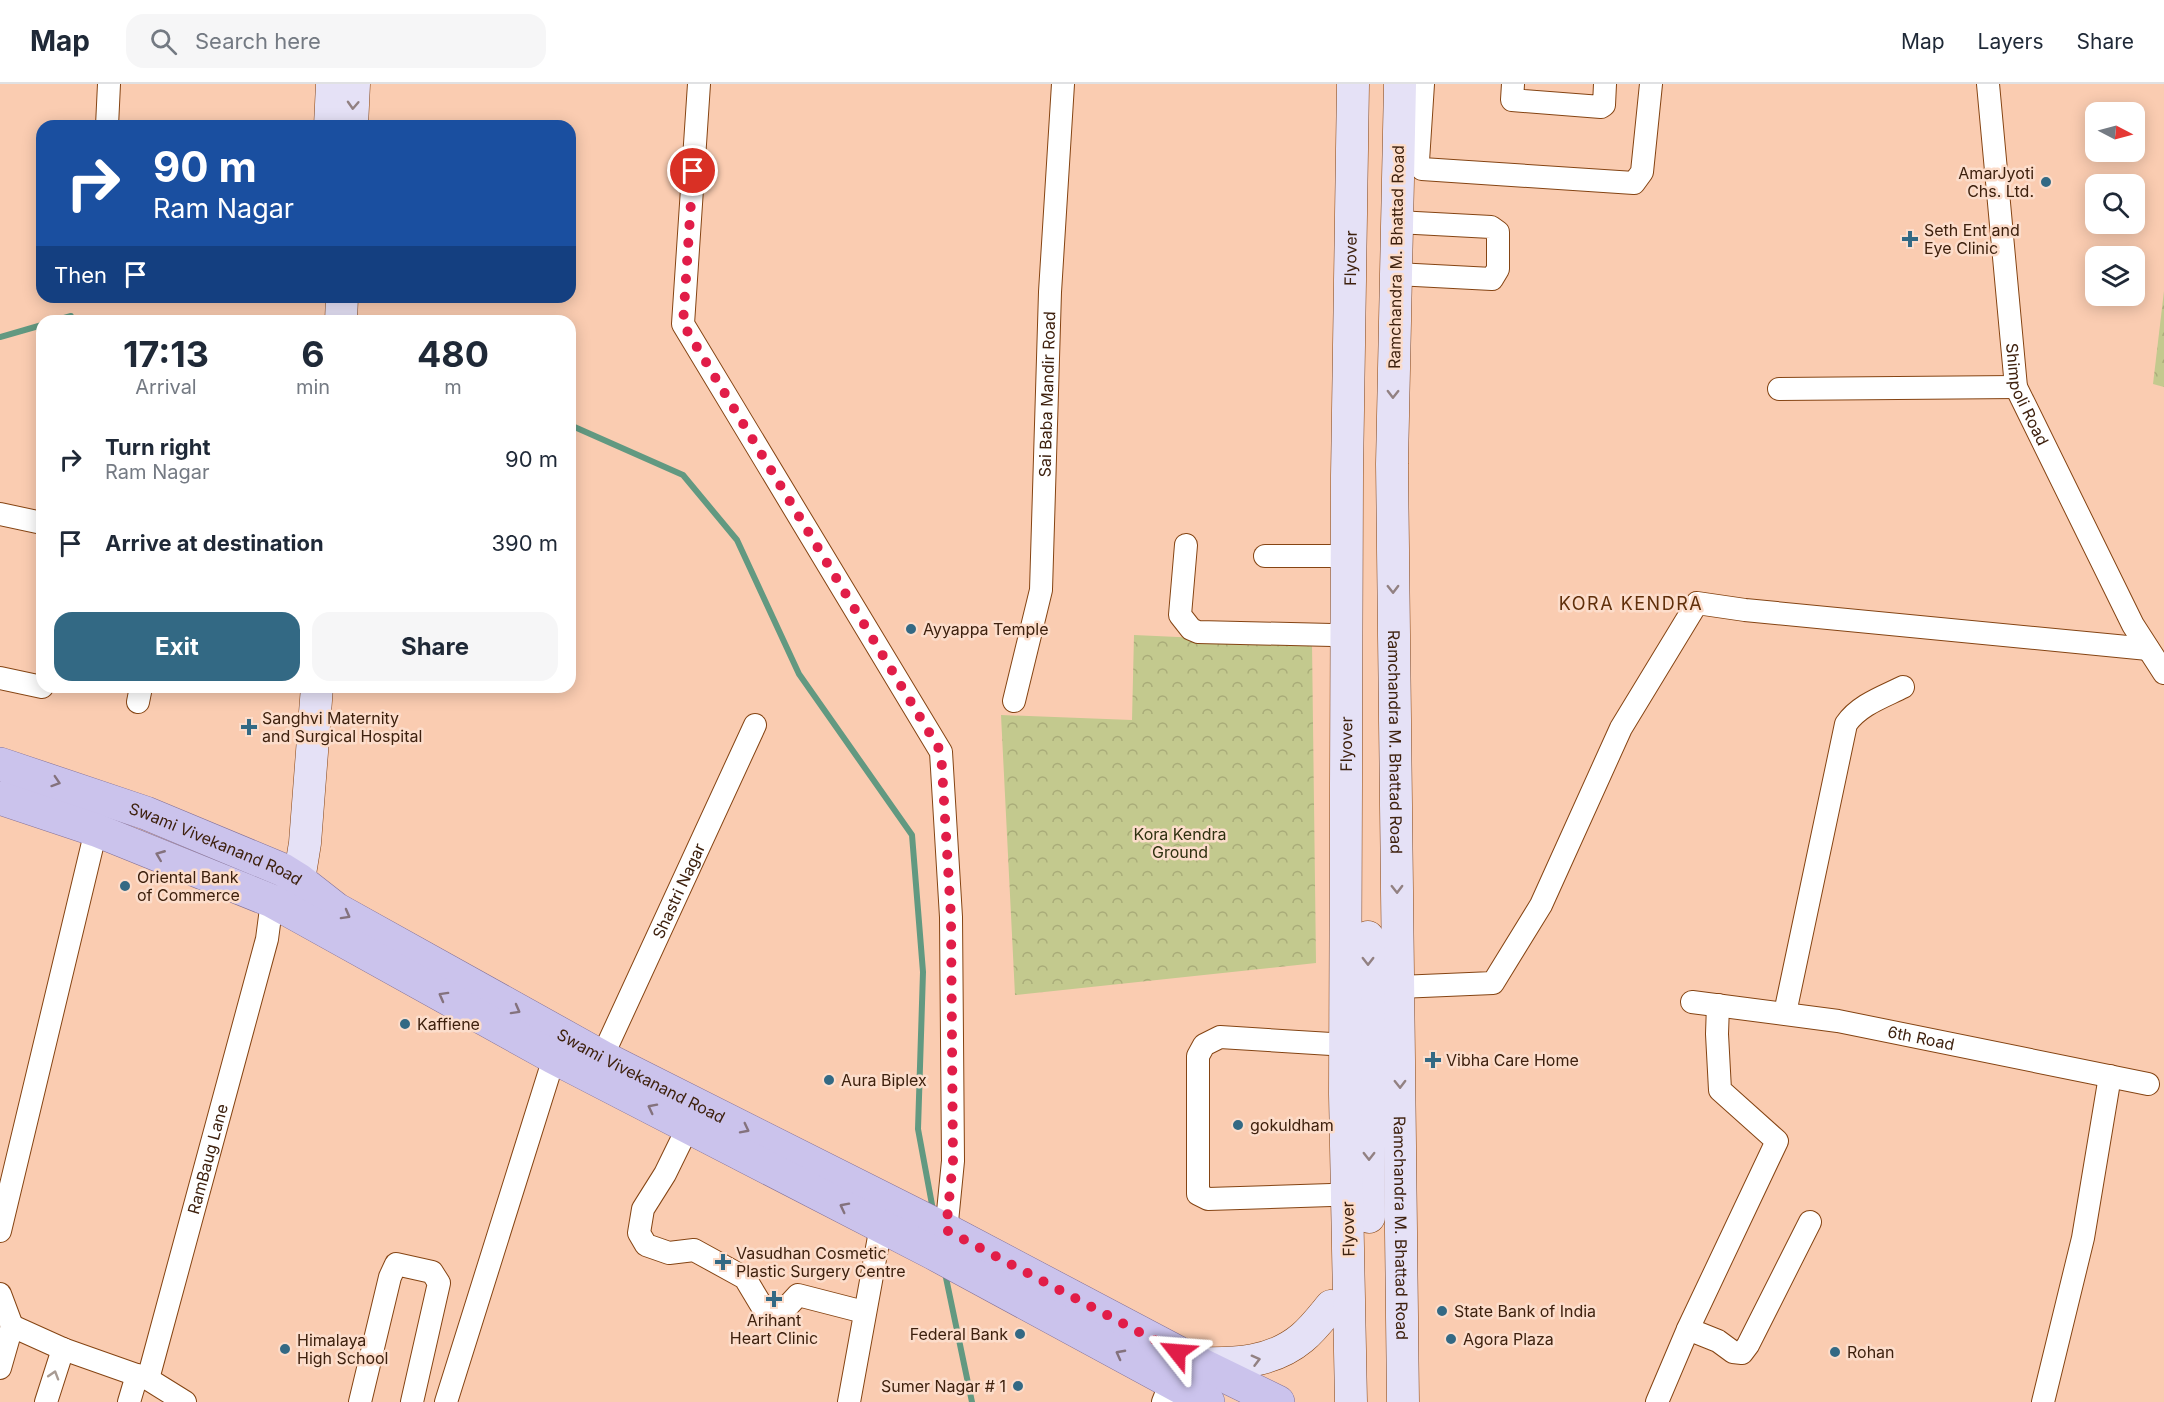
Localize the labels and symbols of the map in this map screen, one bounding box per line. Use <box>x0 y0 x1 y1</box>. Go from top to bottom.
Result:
one-way arrow <box>347 101 360 110</box>
north arrow <box>2085 102 2145 162</box>
pin <box>667 145 718 196</box>
street label: Ramchandra M. Bhattad Road <box>1384 145 1408 369</box>
place label: AmarJyoti Chs. Ltd. <box>1958 163 2034 201</box>
marker: AmarJyoti Chs. Ltd. <box>2039 175 2053 189</box>
place label: Seth Ent and Eye Clinic <box>1924 220 2020 258</box>
street label: Flyover <box>1340 230 1361 286</box>
marker: Seth Ent and Eye Clinic <box>1901 230 1919 248</box>
street label: Sai Baba Mandir Road <box>1034 311 1059 478</box>
street label: Shimpoli Road <box>2002 342 2053 449</box>
one-way arrow <box>1387 390 1400 399</box>
one-way arrow <box>1387 585 1400 594</box>
district label: KORA KENDRA <box>1559 593 1703 614</box>
place label: Ayyappa Temple <box>923 619 1049 639</box>
marker: Ayyappa Temple <box>904 622 918 636</box>
street label: Ramchandra M. Bhattad Road <box>1384 630 1407 854</box>
place label: Sanghvi Maternity and Surgical Hospital <box>262 708 422 746</box>
street label: Flyover <box>1336 716 1356 772</box>
marker: Sanghvi Maternity and Surgical Hospital <box>240 718 258 736</box>
one-way arrow <box>50 775 61 788</box>
street label: Swami Vivekanand Road <box>127 798 306 889</box>
park label: Kora Kendra Ground <box>1134 824 1226 862</box>
street label: Shastri Nagar <box>648 840 709 942</box>
one-way arrow <box>155 850 166 862</box>
place label: Oriental Bank of Commerce <box>137 867 240 905</box>
marker: Oriental Bank of Commerce <box>118 879 132 893</box>
one-way arrow <box>1391 885 1404 894</box>
one-way arrow <box>340 908 350 919</box>
one-way arrow <box>1362 957 1374 966</box>
one-way arrow <box>439 992 449 1003</box>
one-way arrow <box>510 1003 520 1014</box>
place label: Kaffiene <box>417 1014 480 1034</box>
marker: Kaffiene <box>398 1017 412 1031</box>
street label: 6th Road <box>1886 1021 1956 1054</box>
street label: Swami Vivekanand Road <box>554 1024 728 1127</box>
place label: Vibha Care Home <box>1446 1050 1579 1070</box>
marker: Vibha Care Home <box>1424 1051 1442 1069</box>
place label: Aura Biplex <box>841 1070 927 1090</box>
marker: Aura Biplex <box>822 1073 836 1087</box>
one-way arrow <box>1394 1080 1406 1089</box>
street label: RamBaug Lane <box>183 1102 232 1216</box>
one-way arrow <box>647 1104 658 1115</box>
place label: gokuldham <box>1250 1115 1334 1135</box>
street label: Ramchandra M. Bhattad Road <box>1390 1116 1412 1340</box>
marker: gokuldham <box>1231 1118 1245 1132</box>
one-way arrow <box>739 1122 749 1133</box>
one-way arrow <box>1363 1152 1375 1161</box>
street label: Flyover <box>1338 1201 1358 1257</box>
one-way arrow <box>840 1203 850 1214</box>
place label: Vasudhan Cosmetic Plastic Surgery Centre <box>736 1243 905 1281</box>
marker: Vasudhan Cosmetic Plastic Surgery Centre <box>714 1253 732 1271</box>
marker: Arihant Heart Clinic <box>765 1290 783 1308</box>
place label: State Bank of India <box>1454 1301 1596 1321</box>
marker: State Bank of India <box>1435 1304 1449 1318</box>
place label: Arihant Heart Clinic <box>730 1310 818 1348</box>
position arrow <box>1145 1320 1209 1384</box>
place label: Federal Bank <box>910 1324 1008 1344</box>
marker: Federal Bank <box>1013 1327 1027 1341</box>
place label: Agora Plaza <box>1463 1329 1554 1349</box>
place label: Himalaya High School <box>297 1330 388 1368</box>
marker: Agora Plaza <box>1444 1332 1458 1346</box>
marker: Himalaya High School <box>278 1342 292 1356</box>
place label: Rohan <box>1847 1342 1895 1362</box>
marker: Rohan <box>1828 1345 1842 1359</box>
one-way arrow <box>1115 1350 1126 1361</box>
one-way arrow <box>1251 1354 1261 1367</box>
one-way arrow <box>47 1370 60 1381</box>
place label: Sumer Nagar # 1 <box>881 1376 1006 1396</box>
marker: Sumer Nagar # 1 <box>1011 1379 1025 1393</box>

